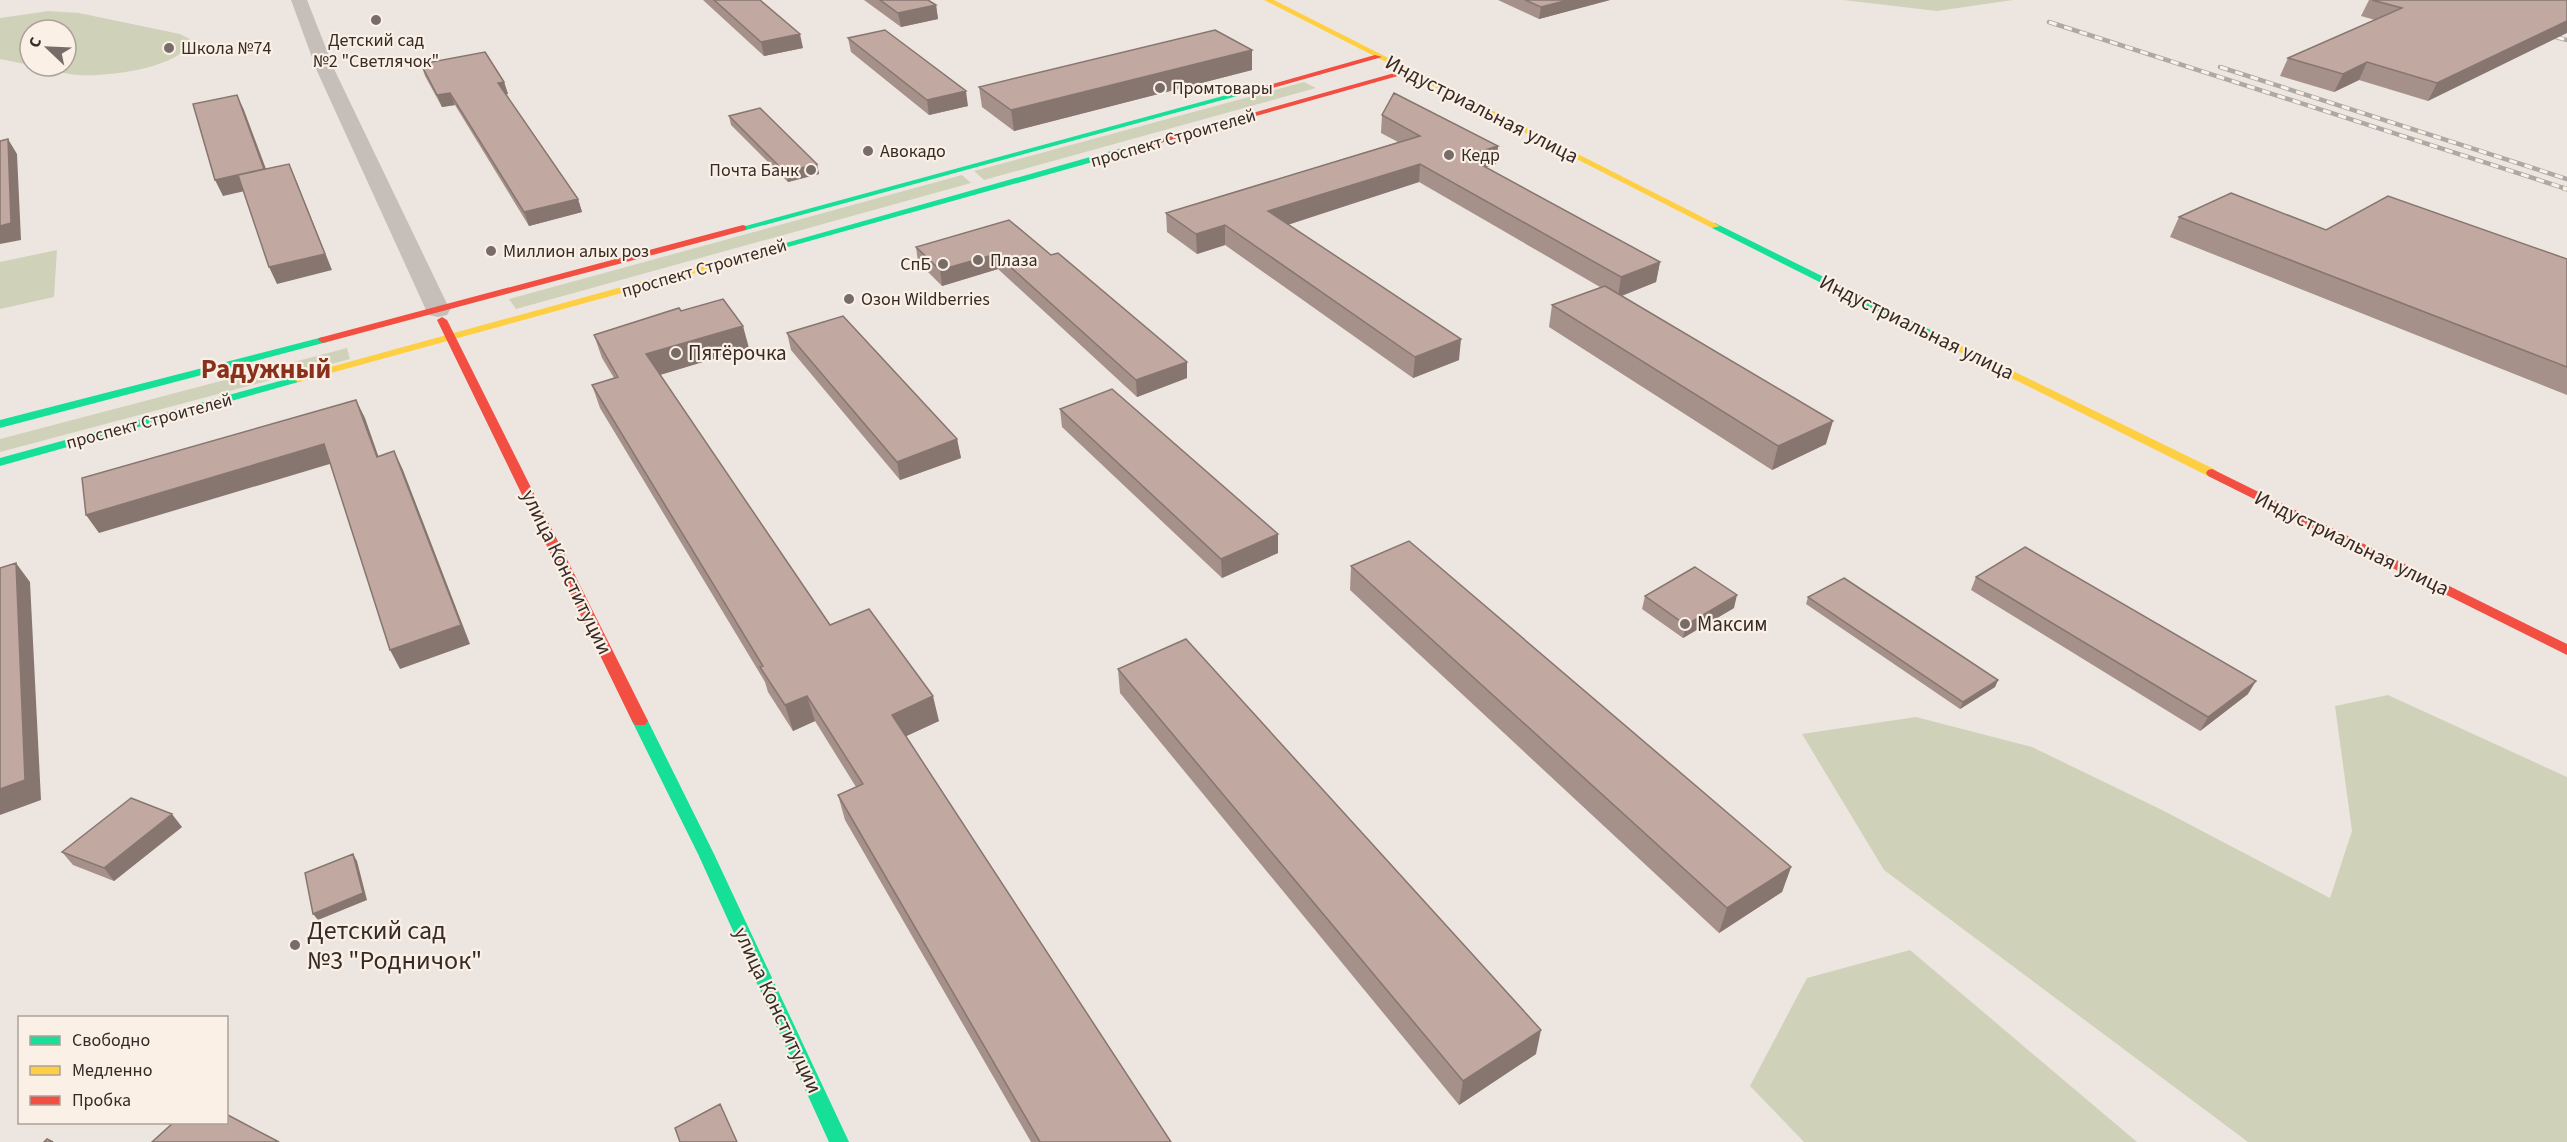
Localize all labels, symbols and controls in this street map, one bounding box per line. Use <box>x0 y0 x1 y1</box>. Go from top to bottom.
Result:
marker: Детский сад №2 "Светлячок" <box>369 13 383 27</box>
north arrow <box>18 18 78 78</box>
place label: Детский сад №2 "Светлячок" <box>313 28 439 74</box>
text: С <box>23 34 47 51</box>
place label: Школа №74 <box>181 36 271 61</box>
marker: Школа №74 <box>162 41 176 55</box>
street label: Индустриальная улица <box>1380 47 1584 171</box>
place label: Промтовары <box>1172 76 1273 101</box>
marker: Промтовары <box>1153 81 1167 95</box>
street label: проспект Строителей <box>1088 103 1259 174</box>
place label: Авокадо <box>880 139 946 164</box>
place label: Кедр <box>1461 143 1500 168</box>
marker: Авокадо <box>861 144 875 158</box>
marker: Кедр <box>1442 148 1456 162</box>
place label: Почта Банк <box>709 158 799 183</box>
marker: Почта Банк <box>804 163 818 177</box>
street label: проспект Строителей <box>619 233 790 304</box>
place label: Миллион алых роз <box>503 239 649 264</box>
marker: Миллион алых роз <box>484 244 498 258</box>
place label: Плаза <box>990 248 1038 273</box>
place label: СпБ <box>900 252 931 277</box>
marker: Плаза <box>971 253 985 267</box>
marker: СпБ <box>936 257 950 271</box>
street label: Индустриальная улица <box>1814 267 2020 387</box>
place label: Озон Wildberries <box>861 287 990 312</box>
marker: Озон Wildberries <box>842 292 856 306</box>
place label: Пятёрочка <box>688 338 787 368</box>
marker: Пятёрочка <box>669 346 683 360</box>
district label: Радужный <box>201 350 331 389</box>
street label: проспект Строителей <box>63 387 235 456</box>
street label: Индустриальная улица <box>2249 483 2455 603</box>
street label: улица Конституции <box>514 484 620 660</box>
place label: Максим <box>1697 609 1768 639</box>
marker: Максим <box>1678 617 1692 631</box>
place label: Детский сад №3 "Родничок" <box>307 912 482 979</box>
street label: улица Конституции <box>726 922 830 1098</box>
marker: Детский сад №3 "Родничок" <box>288 938 302 952</box>
legend <box>18 1016 228 1124</box>
text: Свободно <box>72 1028 150 1053</box>
text: Медленно <box>72 1058 152 1083</box>
text: Пробка <box>72 1088 131 1113</box>

